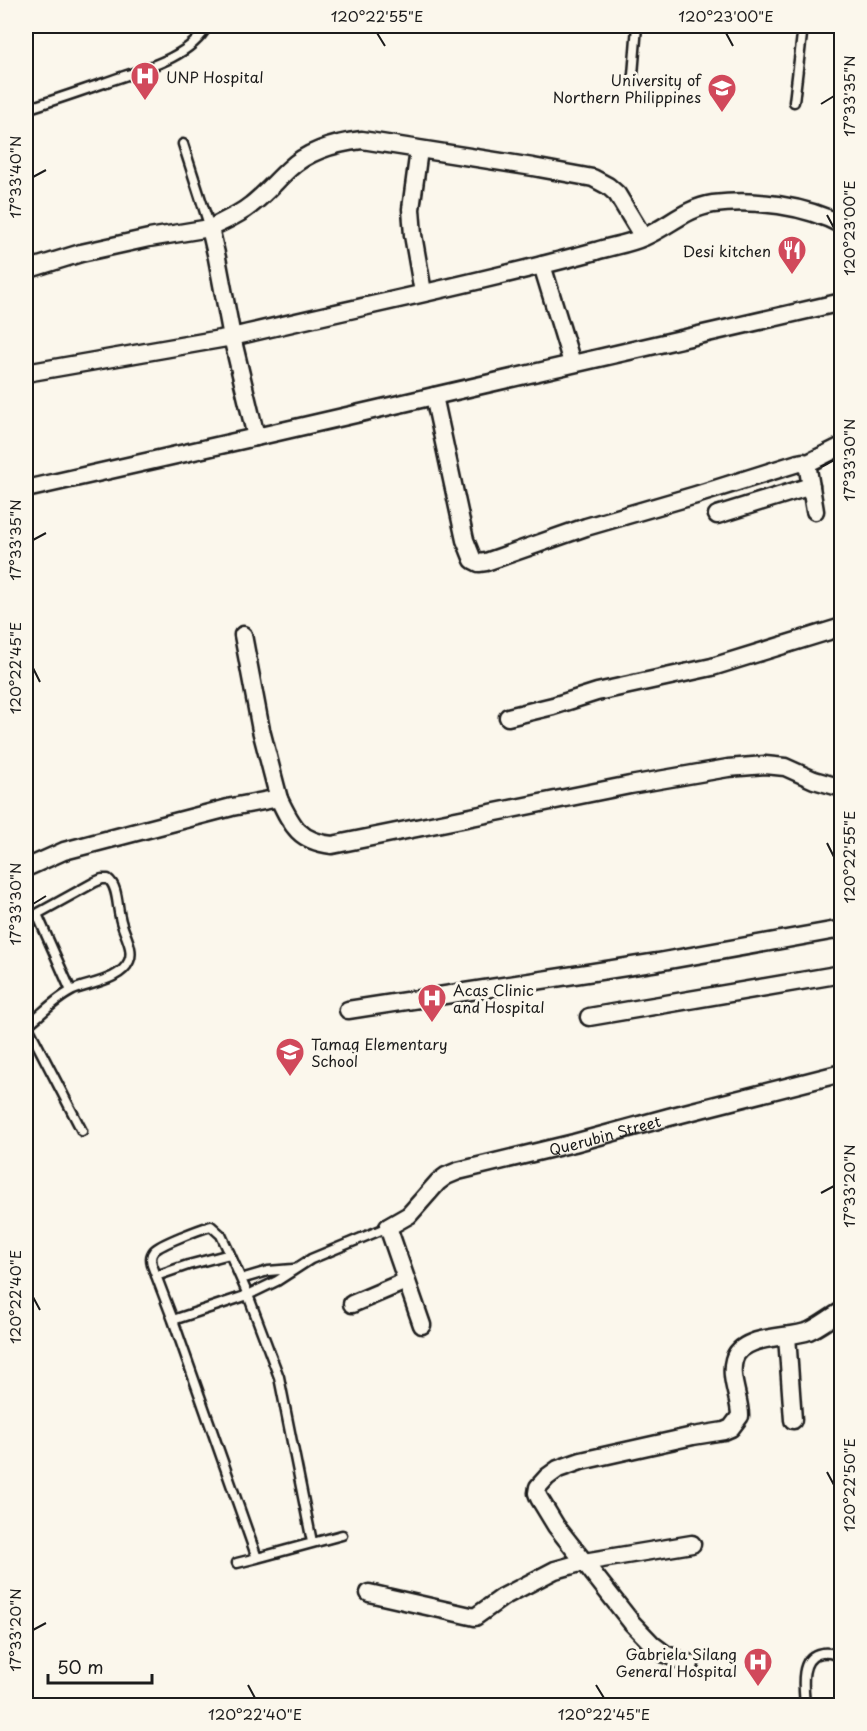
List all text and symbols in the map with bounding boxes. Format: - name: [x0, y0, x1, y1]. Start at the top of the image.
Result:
- text: 120°22'55"E: [331, 4, 423, 27]
- text: 120°23'00"E: [678, 4, 774, 27]
- text: 17°33'35"N: [837, 55, 860, 137]
- hospital icon: UNP Hospital: [129, 60, 161, 102]
- place label: UNP Hospital: [166, 65, 264, 88]
- place label: University of Northern Philippines: [553, 68, 702, 108]
- school or university icon: University of Northern Philippines: [706, 72, 738, 114]
- text: 17°33'40"N: [3, 136, 26, 218]
- text: 120°23'00"E: [837, 180, 860, 276]
- restaurant icon: Desi kitchen: [776, 234, 808, 276]
- place label: Desi kitchen: [682, 239, 771, 262]
- text: 17°33'30"N: [837, 418, 860, 502]
- text: 17°33'35"N: [3, 499, 26, 581]
- text: 120°22'45"E: [3, 622, 26, 714]
- text: 120°22'55"E: [837, 811, 860, 903]
- text: 17°33'30"N: [3, 862, 26, 946]
- place label: Acas Clinic and Hospital: [453, 978, 545, 1018]
- hospital icon: Acas Clinic and Hospital: [416, 982, 448, 1024]
- place label: Tamag Elementary School: [311, 1032, 447, 1072]
- school or university icon: Tamag Elementary School: [274, 1036, 306, 1078]
- street label: Querubin Street: [546, 1108, 663, 1160]
- text: 17°33'20"N: [837, 1144, 860, 1228]
- text: 120°22'40"E: [3, 1250, 26, 1344]
- text: 120°22'50"E: [837, 1438, 860, 1532]
- text: 17°33'20"N: [3, 1588, 26, 1672]
- place label: Gabriela Silang General Hospital: [616, 1642, 737, 1682]
- hospital icon: Gabriela Silang General Hospital: [742, 1646, 774, 1688]
- scale bar: [48, 1647, 152, 1685]
- text: 50 m: [57, 1653, 104, 1680]
- text: 120°22'40"E: [208, 1702, 302, 1725]
- text: 120°22'45"E: [558, 1702, 650, 1725]

